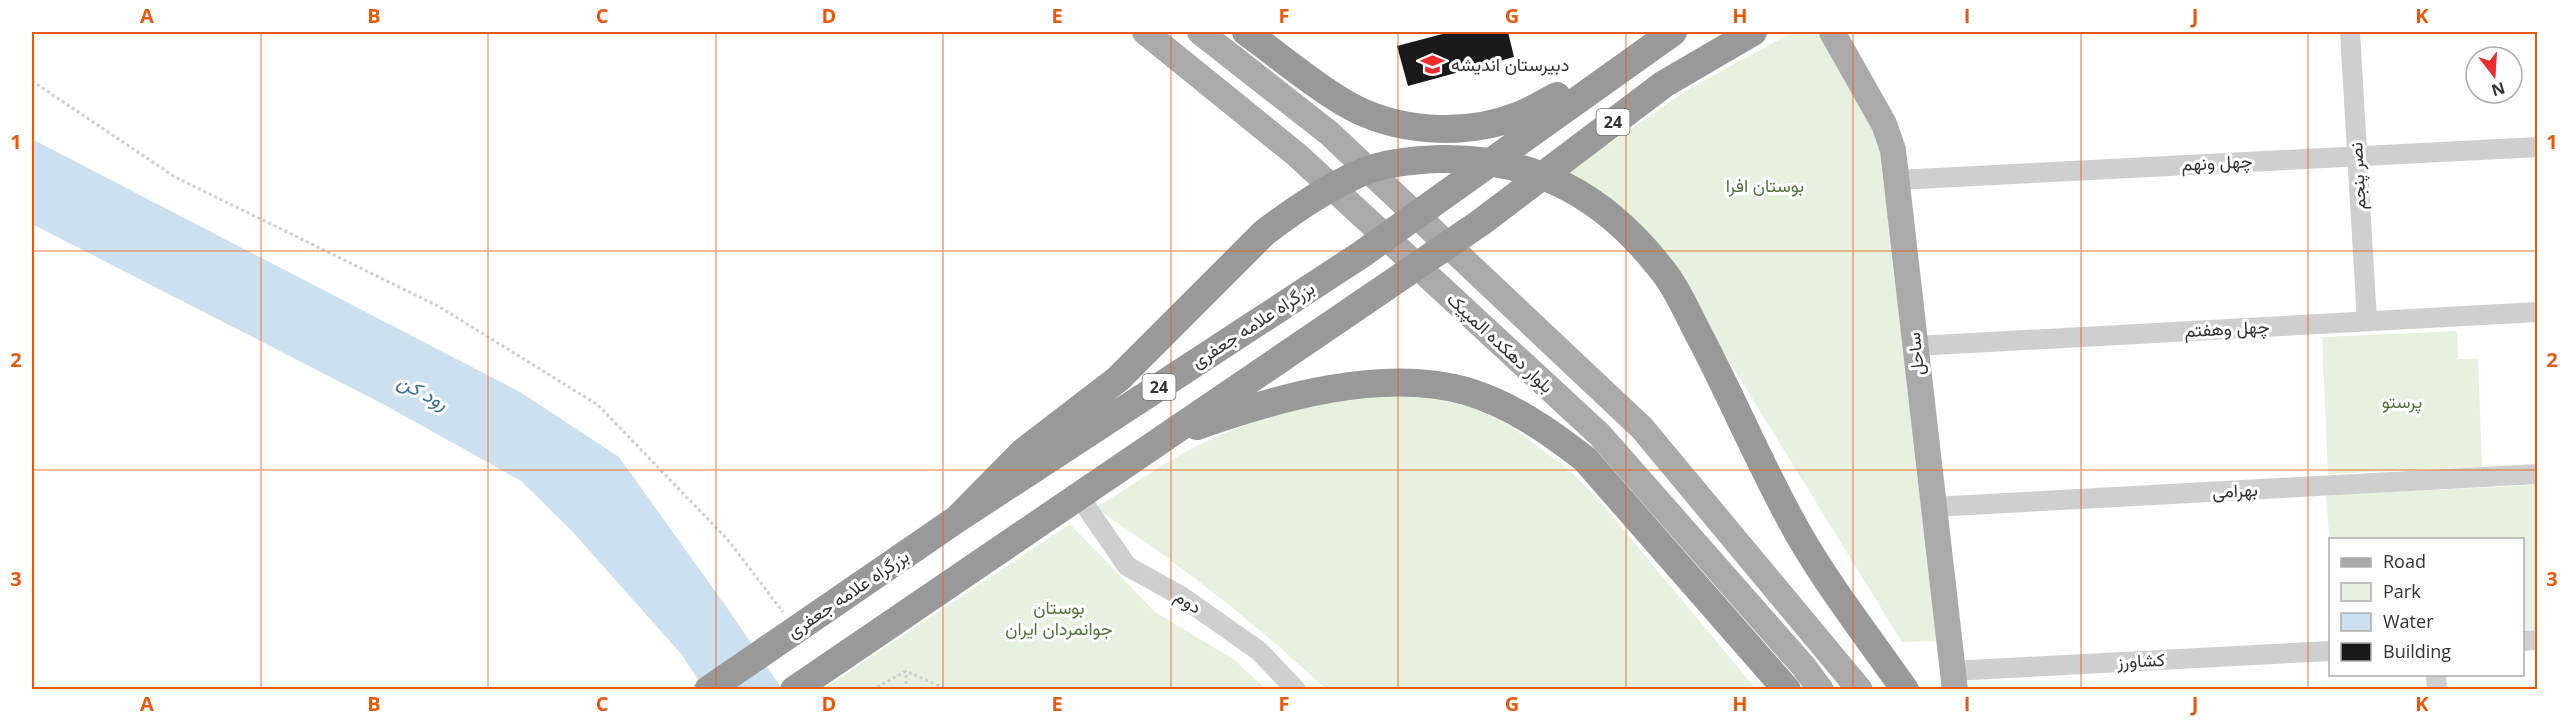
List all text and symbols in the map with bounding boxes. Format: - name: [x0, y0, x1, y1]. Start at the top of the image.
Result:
- text: A: [140, 2, 154, 29]
- text: B: [367, 2, 381, 29]
- text: C: [596, 2, 609, 29]
- text: D: [822, 2, 836, 29]
- text: E: [1051, 2, 1063, 29]
- text: F: [1279, 2, 1289, 29]
- text: G: [1505, 2, 1519, 29]
- text: H: [1732, 2, 1748, 29]
- text: I: [1964, 2, 1970, 29]
- text: J: [2190, 2, 2198, 29]
- text: K: [2415, 2, 2429, 29]
- north arrow: [2464, 45, 2524, 105]
- school or university icon: دبیرستان اندیشه: [1420, 52, 1446, 78]
- place label: دبیرستان اندیشه: [1451, 52, 1569, 76]
- text: N: [2489, 77, 2508, 102]
- road number: 24: [1596, 109, 1630, 135]
- text: 1: [10, 128, 22, 155]
- text: 1: [2546, 128, 2558, 155]
- street label: نصر پنجم: [2343, 142, 2372, 210]
- street label: چهل ونهم: [2181, 148, 2253, 177]
- park label: بوستان افرا: [1726, 173, 1804, 197]
- street label: بزرگراه علامه جعفری: [1186, 275, 1319, 373]
- street label: بلوار دهکده المپیک: [1442, 287, 1559, 399]
- street label: چهل وهفتم: [2184, 314, 2270, 343]
- street label: ساحل: [1901, 331, 1929, 377]
- text: 2: [10, 346, 22, 373]
- text: 2: [2546, 346, 2558, 373]
- water label: رود کن: [393, 367, 453, 416]
- road number: 24: [1142, 374, 1176, 400]
- park label: پرستو: [2382, 389, 2422, 414]
- street label: بهرامی: [2211, 477, 2258, 503]
- legend: [2329, 538, 2524, 676]
- street label: بزرگراه علامه جعفری: [782, 543, 913, 643]
- text: Road: [2383, 549, 2426, 573]
- text: 3: [10, 565, 22, 592]
- text: 3: [2546, 565, 2558, 592]
- text: Park: [2383, 579, 2421, 603]
- street label: دوم: [1170, 584, 1207, 620]
- park label: بوستان جوانمردان ایران: [1005, 595, 1113, 640]
- text: Water: [2383, 609, 2434, 633]
- text: Building: [2383, 639, 2451, 663]
- street label: کشاورز: [2115, 647, 2166, 673]
- text: A: [140, 690, 154, 717]
- text: B: [367, 690, 381, 717]
- text: C: [596, 690, 609, 717]
- text: D: [822, 690, 836, 717]
- text: E: [1051, 690, 1063, 717]
- text: F: [1279, 690, 1289, 717]
- text: G: [1505, 690, 1519, 717]
- text: H: [1732, 690, 1748, 717]
- text: I: [1964, 690, 1970, 717]
- text: J: [2190, 690, 2198, 717]
- text: K: [2415, 690, 2429, 717]

